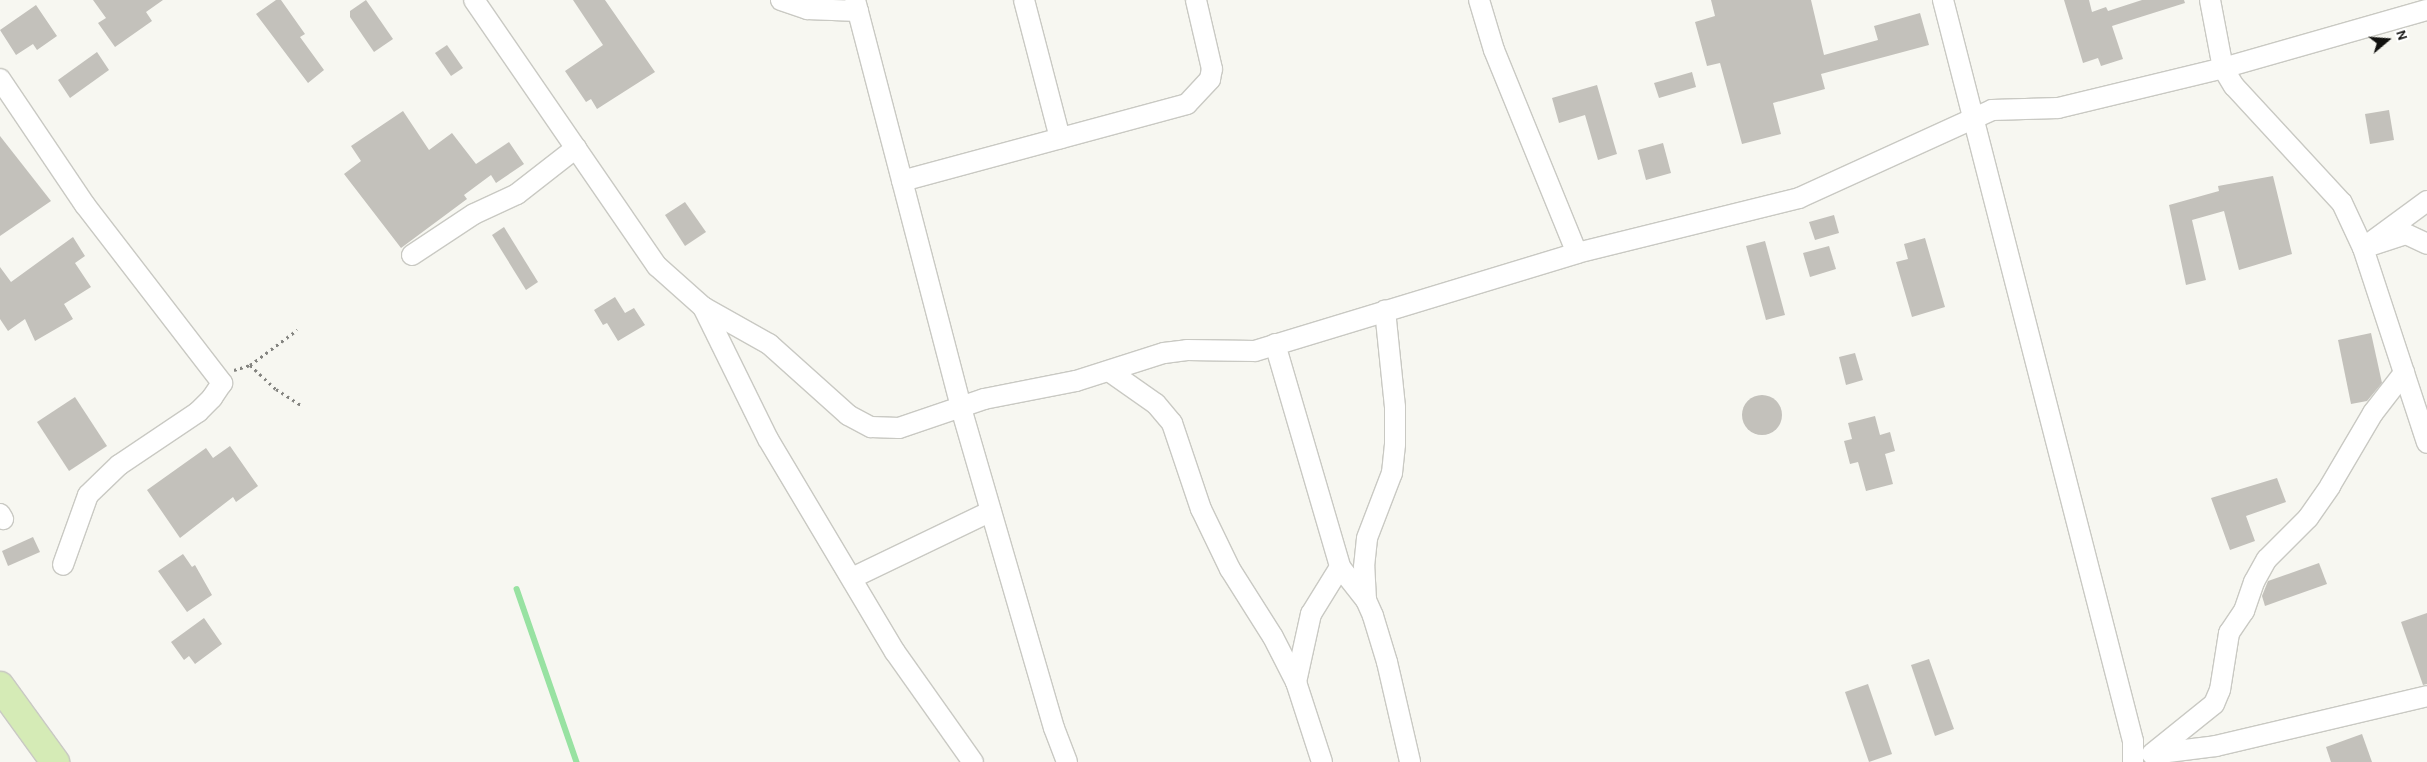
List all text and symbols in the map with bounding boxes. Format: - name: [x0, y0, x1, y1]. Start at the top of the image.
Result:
- north arrow: [2362, 15, 2412, 65]
- text: N: [2392, 28, 2411, 43]

